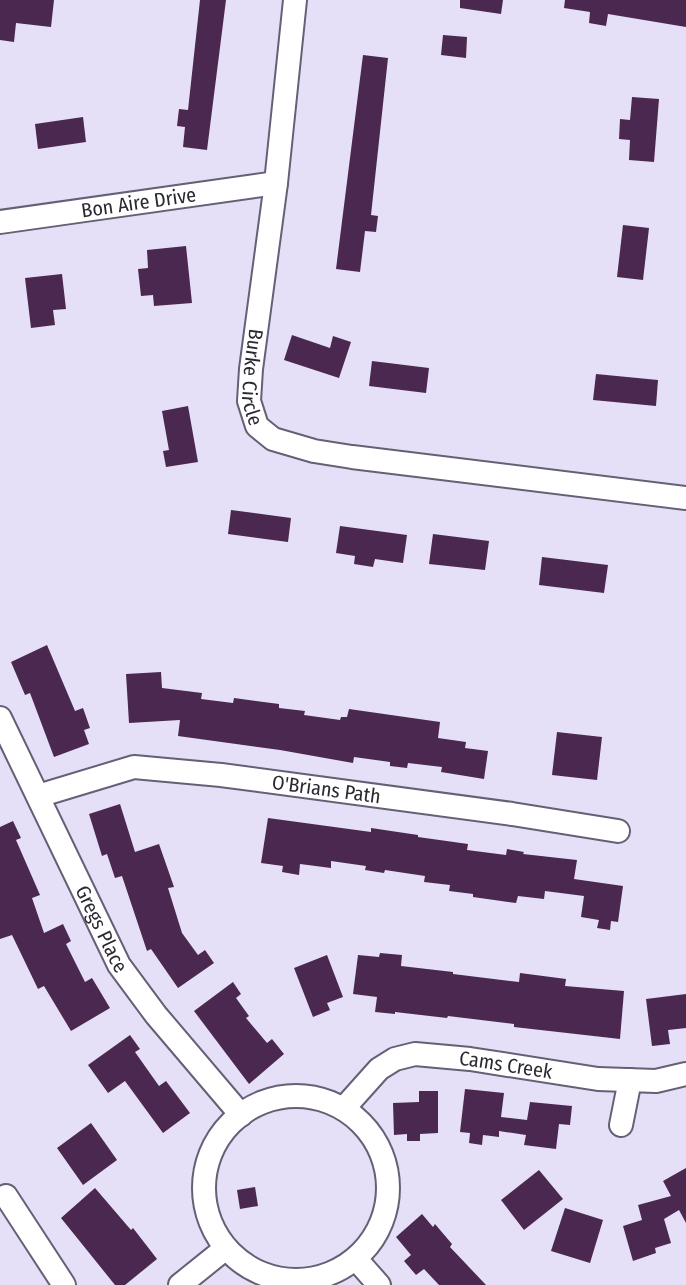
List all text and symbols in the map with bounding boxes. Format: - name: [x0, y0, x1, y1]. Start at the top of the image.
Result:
- street label: Bon Aire Drive: [80, 182, 198, 222]
- street label: Burke Circle: [237, 327, 268, 428]
- street label: O'Brians Path: [271, 770, 382, 808]
- street label: Gregs Place: [70, 881, 133, 977]
- street label: Cams Creek: [458, 1046, 555, 1084]

